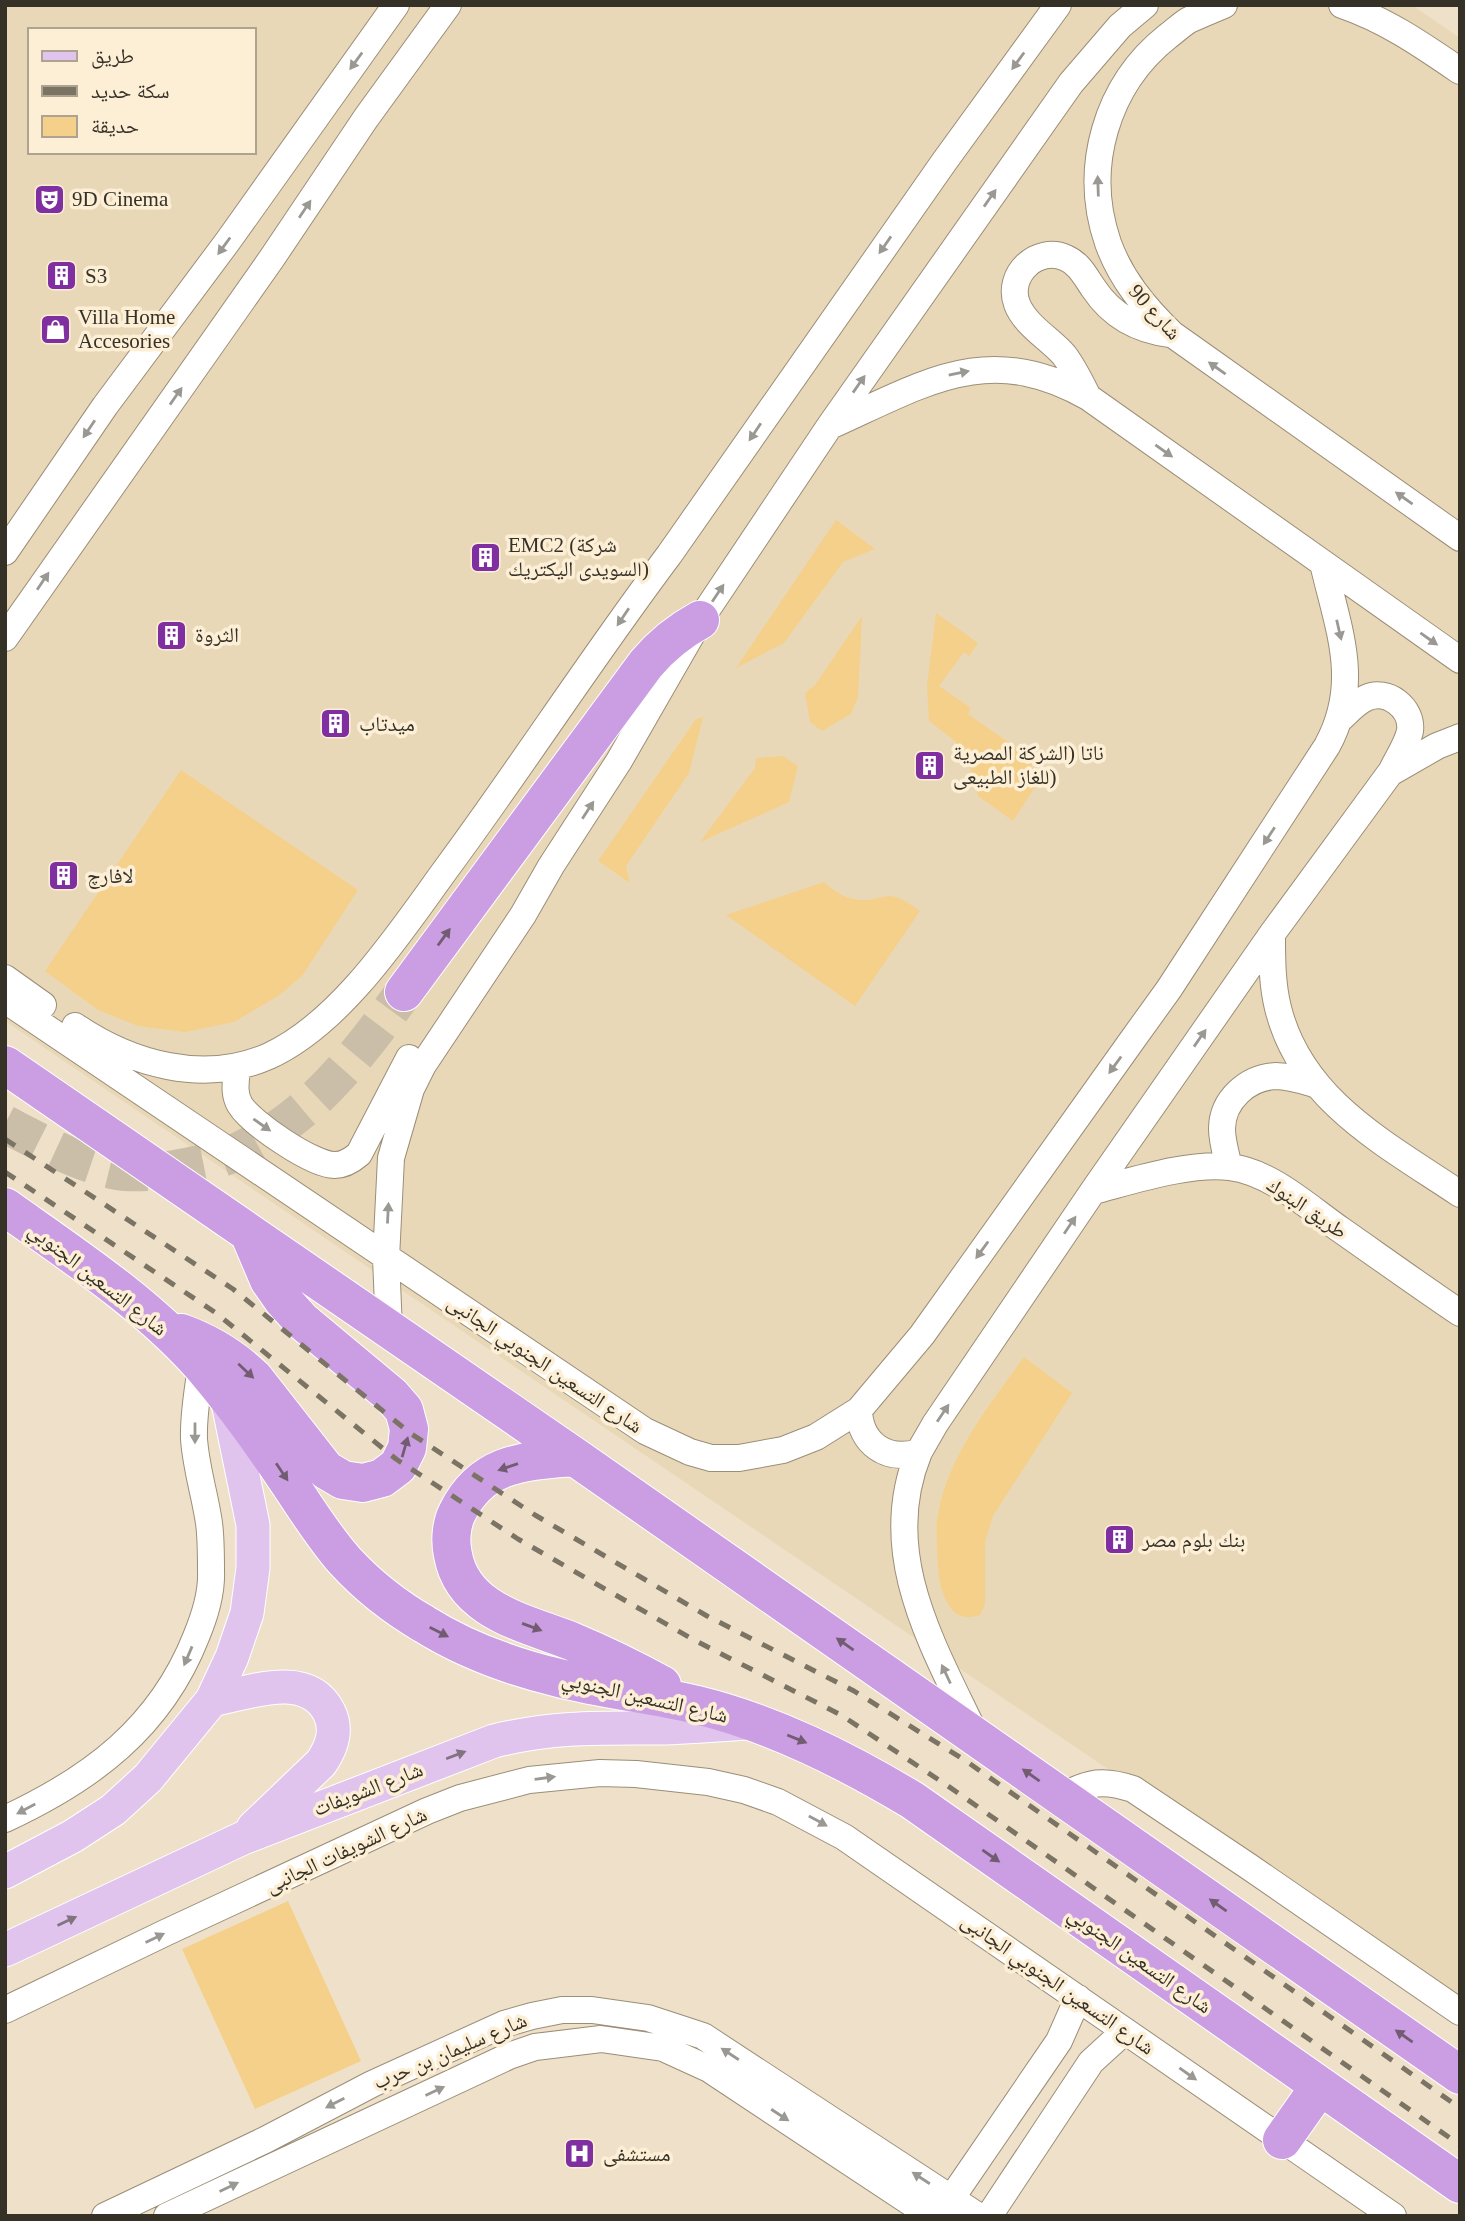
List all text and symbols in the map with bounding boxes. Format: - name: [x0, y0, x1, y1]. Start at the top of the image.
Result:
- legend: [28, 28, 256, 154]
- text: طريق: [91, 44, 134, 69]
- one-way arrow: [350, 52, 364, 70]
- one-way arrow: [1011, 52, 1025, 70]
- text: سكة حديد: [91, 79, 170, 103]
- text: حديقة: [91, 114, 139, 138]
- one-way arrow: [1092, 175, 1103, 197]
- theatre icon: 9D Cinema: [32, 182, 66, 216]
- place label: 9D Cinema: [72, 187, 169, 211]
- one-way arrow: [983, 189, 997, 207]
- one-way arrow: [298, 200, 312, 218]
- one-way arrow: [878, 236, 892, 254]
- one-way arrow: [217, 237, 231, 255]
- building icon: S3: [45, 259, 79, 293]
- place label: S3: [85, 264, 107, 288]
- street label: شارع 90: [1123, 279, 1186, 345]
- place label: Villa Home Accesories: [78, 305, 175, 353]
- shop icon: Villa Home Accesories: [38, 312, 72, 346]
- one-way arrow: [1208, 362, 1227, 375]
- one-way arrow: [948, 367, 970, 378]
- one-way arrow: [852, 375, 866, 393]
- one-way arrow: [169, 387, 183, 405]
- one-way arrow: [82, 420, 96, 438]
- one-way arrow: [748, 423, 762, 441]
- one-way arrow: [1155, 444, 1173, 458]
- one-way arrow: [1395, 491, 1413, 505]
- place label: EMC2 (شركة السويدى اليكتريك): [508, 533, 649, 581]
- building icon: EMC2 (شركة السويدى اليكتريك): [468, 540, 502, 574]
- one-way arrow: [36, 572, 50, 590]
- one-way arrow: [711, 584, 724, 603]
- one-way arrow: [617, 608, 630, 627]
- building icon: الثروة: [155, 618, 189, 652]
- one-way arrow: [1333, 619, 1344, 641]
- place label: الثروة: [195, 623, 239, 647]
- one-way arrow: [1420, 632, 1438, 646]
- building icon: ميدتاب: [319, 707, 353, 741]
- place label: ميدتاب: [359, 712, 415, 736]
- place label: ناتا (الشركة المصرية للغاز الطبيعى): [953, 741, 1104, 790]
- building icon: ناتا (الشركة المصرية للغاز الطبيعى): [913, 748, 947, 782]
- one-way arrow: [582, 800, 595, 819]
- one-way arrow: [1262, 826, 1275, 845]
- building icon: لافارﭺ: [47, 859, 81, 893]
- place label: لافارﭺ: [87, 864, 133, 889]
- one-way arrow: [437, 928, 451, 947]
- one-way arrow: [1193, 1029, 1207, 1047]
- one-way arrow: [1108, 1056, 1122, 1074]
- one-way arrow: [253, 1118, 271, 1132]
- street label: طريق البنوك: [1262, 1172, 1352, 1244]
- one-way arrow: [383, 1202, 394, 1224]
- one-way arrow: [1063, 1216, 1077, 1234]
- street label: شارع التسعين الجنوبي: [21, 1217, 172, 1344]
- one-way arrow: [976, 1241, 990, 1259]
- street label: شارع التسعين الجنوبي الجانبى: [441, 1290, 647, 1442]
- one-way arrow: [237, 1363, 254, 1379]
- one-way arrow: [936, 1404, 950, 1422]
- one-way arrow: [189, 1423, 200, 1445]
- one-way arrow: [401, 1436, 411, 1457]
- one-way arrow: [275, 1463, 288, 1482]
- one-way arrow: [497, 1463, 518, 1473]
- building icon: بنك بلوم مصر: [1102, 1523, 1136, 1557]
- place label: بنك بلوم مصر: [1141, 1528, 1245, 1554]
- one-way arrow: [521, 1622, 542, 1633]
- one-way arrow: [429, 1627, 449, 1638]
- one-way arrow: [836, 1637, 854, 1651]
- one-way arrow: [182, 1645, 193, 1666]
- one-way arrow: [941, 1664, 952, 1684]
- street label: شارع التسعين الجنوبي: [559, 1666, 730, 1732]
- one-way arrow: [786, 1734, 807, 1745]
- one-way arrow: [446, 1749, 467, 1760]
- street label: شارع الشويفات: [310, 1757, 426, 1822]
- one-way arrow: [1022, 1768, 1040, 1782]
- one-way arrow: [534, 1772, 556, 1783]
- street label: شارع الشويفات الجانبى: [261, 1802, 431, 1899]
- one-way arrow: [16, 1803, 36, 1815]
- one-way arrow: [808, 1815, 828, 1827]
- one-way arrow: [982, 1849, 1000, 1863]
- one-way arrow: [1209, 1898, 1227, 1912]
- street label: شارع التسعين الجنوبي: [1061, 1902, 1216, 2022]
- street label: شارع التسعين الجنوبي الجانبى: [954, 1908, 1159, 2063]
- one-way arrow: [57, 1915, 77, 1927]
- one-way arrow: [145, 1932, 165, 1944]
- street label: شارع سليمان بن حرب: [370, 2008, 531, 2095]
- one-way arrow: [1395, 2029, 1413, 2043]
- one-way arrow: [721, 2047, 740, 2060]
- one-way arrow: [1179, 2067, 1197, 2081]
- one-way arrow: [425, 2085, 445, 2097]
- one-way arrow: [325, 2097, 345, 2109]
- one-way arrow: [770, 2109, 790, 2122]
- hospital icon: مستشفى: [563, 2137, 597, 2171]
- place label: مستشفى: [603, 2142, 671, 2167]
- one-way arrow: [912, 2171, 930, 2185]
- one-way arrow: [219, 2181, 239, 2193]

